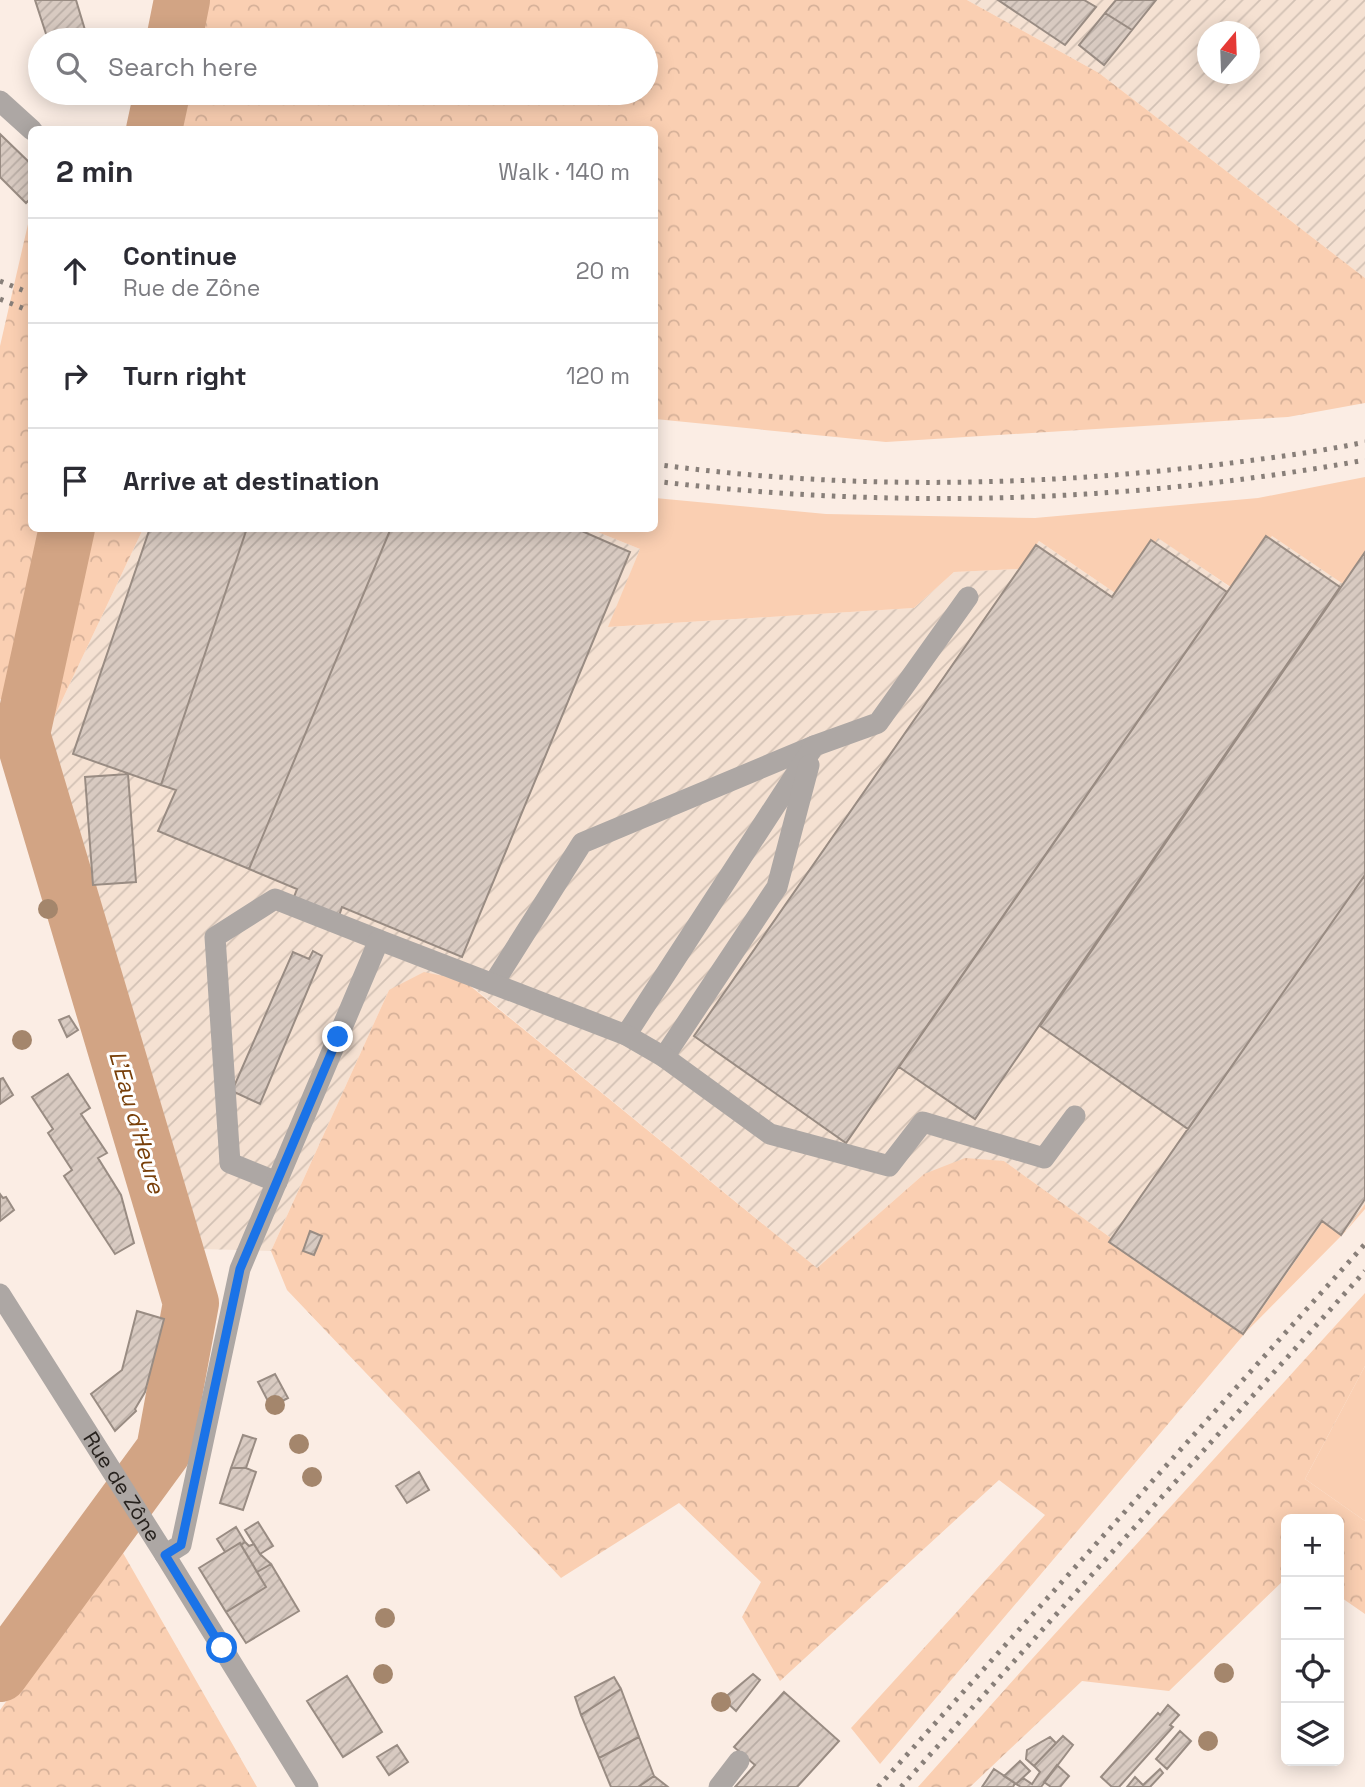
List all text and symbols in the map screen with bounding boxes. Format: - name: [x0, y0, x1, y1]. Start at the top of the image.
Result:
- north arrow: [1197, 21, 1260, 84]
- search box: [28, 28, 658, 105]
- icon: search: [52, 48, 90, 86]
- text: Search here: [108, 50, 258, 84]
- text: 2 min: [56, 152, 134, 191]
- text: Walk · 140 m: [498, 157, 630, 187]
- text: Continue: [123, 239, 237, 273]
- icon: ahead: [56, 252, 94, 290]
- text: 20 m: [576, 256, 630, 286]
- text: Rue de Zône: [123, 273, 260, 303]
- icon: right: [56, 357, 94, 395]
- text: Turn right: [123, 359, 247, 393]
- text: 120 m: [566, 361, 630, 391]
- icon: arrive: [56, 462, 94, 500]
- text: Arrive at destination: [123, 464, 380, 498]
- route end: [322, 1021, 353, 1052]
- water label: L'Eau d'Heure: [102, 1047, 172, 1198]
- street label: Rue de Zône: [77, 1426, 167, 1547]
- map controls: [1281, 1514, 1344, 1766]
- button: +: [1281, 1514, 1344, 1577]
- button: −: [1281, 1577, 1344, 1640]
- route start: [206, 1632, 237, 1663]
- button: locate: [1281, 1640, 1344, 1703]
- button: layers: [1281, 1703, 1344, 1766]

